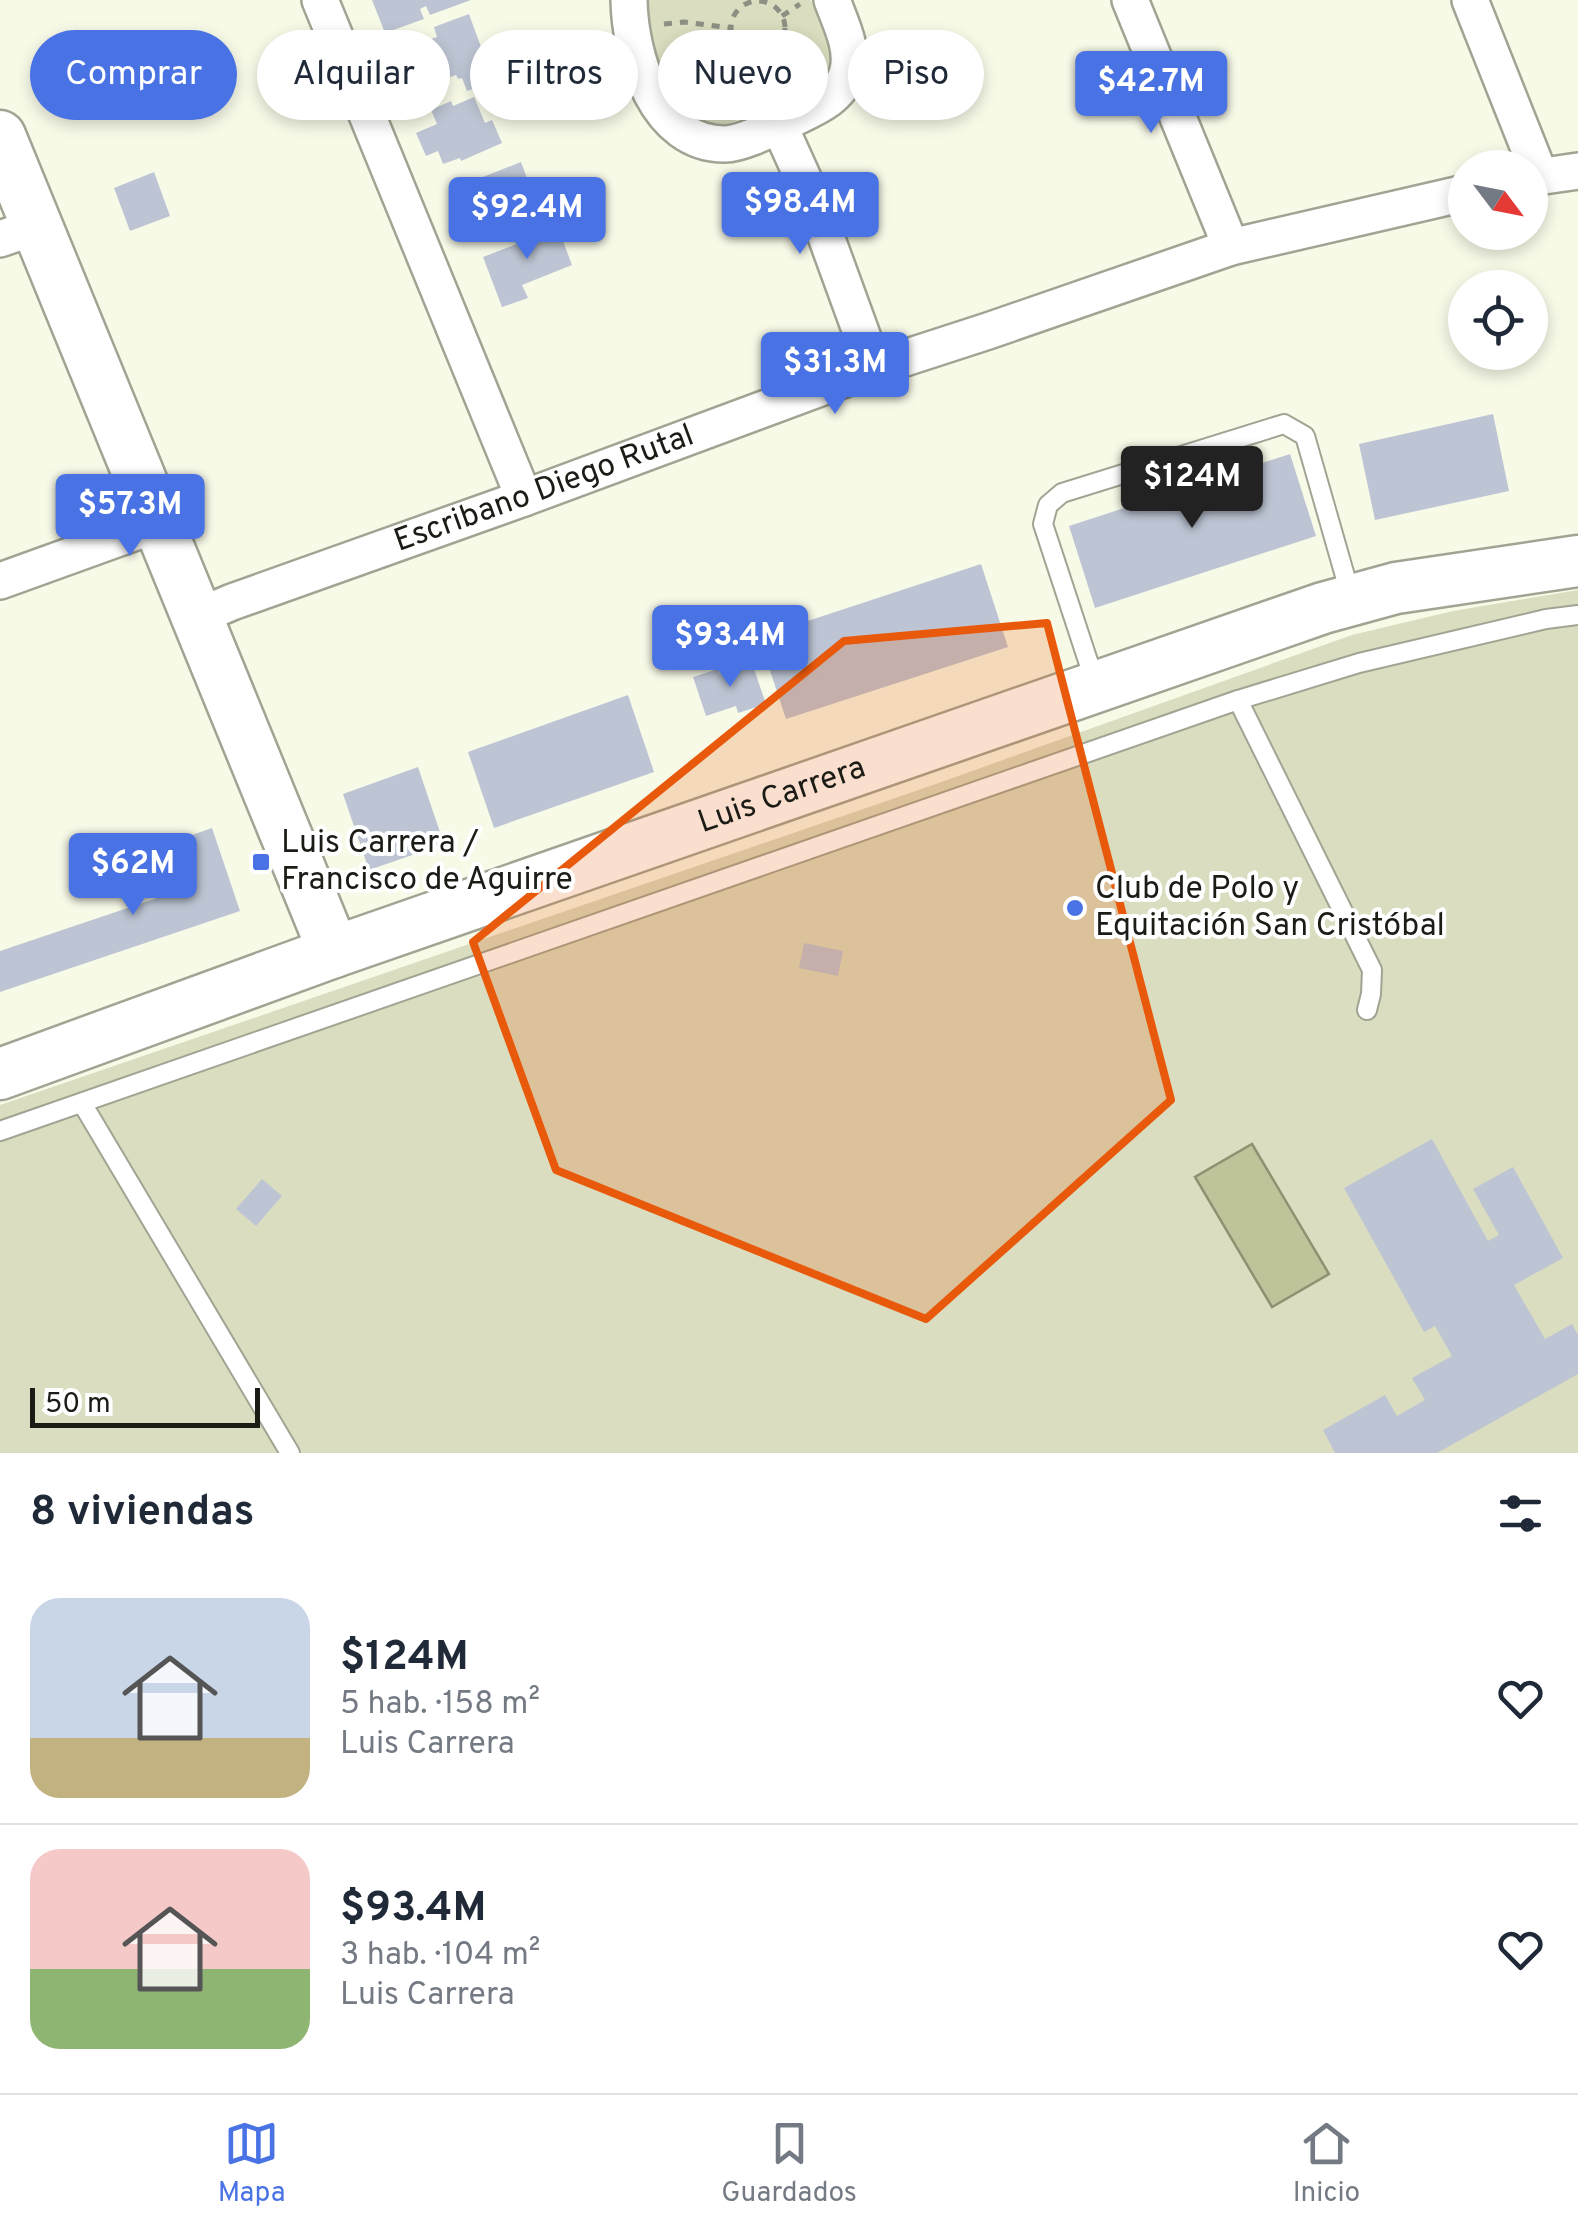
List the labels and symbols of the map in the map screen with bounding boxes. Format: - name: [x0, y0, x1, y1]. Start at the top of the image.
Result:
- pin: $42.7M: [1070, 51, 1232, 136]
- north arrow: [1448, 150, 1548, 250]
- pin: $98.4M: [719, 172, 881, 257]
- pin: $92.4M: [446, 177, 608, 262]
- pin: $31.3M: [754, 332, 916, 417]
- street label: Escribano Diego Rutal: [389, 417, 700, 563]
- pin: $124M: [1122, 446, 1262, 531]
- pin: $57.3M: [49, 474, 211, 559]
- pin: $93.4M: [649, 605, 811, 690]
- street label: Luis Carrera: [693, 749, 871, 844]
- place label: Luis Carrera / Francisco de Aguirre: [281, 824, 573, 901]
- pin: $62M: [74, 833, 192, 918]
- marker: Luis Carrera / Francisco de Aguirre: [250, 851, 272, 873]
- place label: Club de Polo y Equitación San Cristóbal: [1095, 870, 1445, 947]
- marker: Club de Polo y Equitación San Cristóbal: [1064, 897, 1086, 919]
- scale bar: [30, 1383, 260, 1428]

